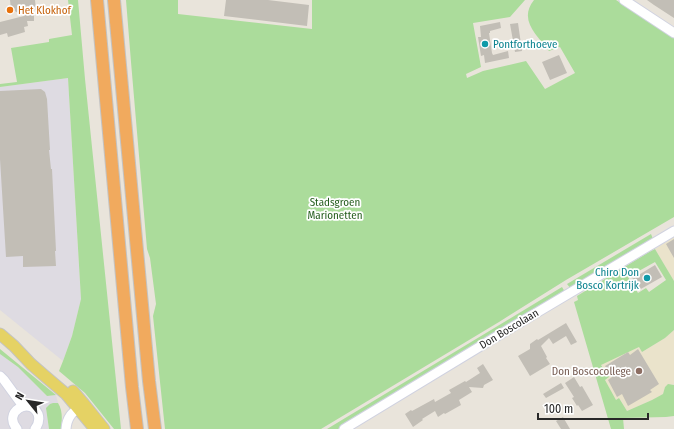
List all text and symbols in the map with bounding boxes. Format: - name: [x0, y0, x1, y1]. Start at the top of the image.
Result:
- place label: Het Klokhof: [18, 4, 71, 17]
- marker: Het Klokhof: [5, 5, 15, 15]
- place label: Pontforthoeve: [493, 38, 557, 51]
- marker: Pontforthoeve: [480, 39, 490, 49]
- park label: Stadsgroen Marionetten: [307, 196, 363, 222]
- place label: Chiro Don Bosco Kortrijk: [576, 266, 640, 292]
- marker: Chiro Don Bosco Kortrijk: [642, 273, 652, 283]
- street label: Don Boscolaan: [477, 306, 541, 352]
- place label: Don Boscocollege: [552, 365, 631, 378]
- marker: Don Boscocollege: [634, 366, 644, 376]
- north arrow: [8, 381, 48, 421]
- text: N: [12, 390, 27, 402]
- scale bar: [538, 395, 648, 421]
- text: 100 m: [544, 402, 573, 416]

